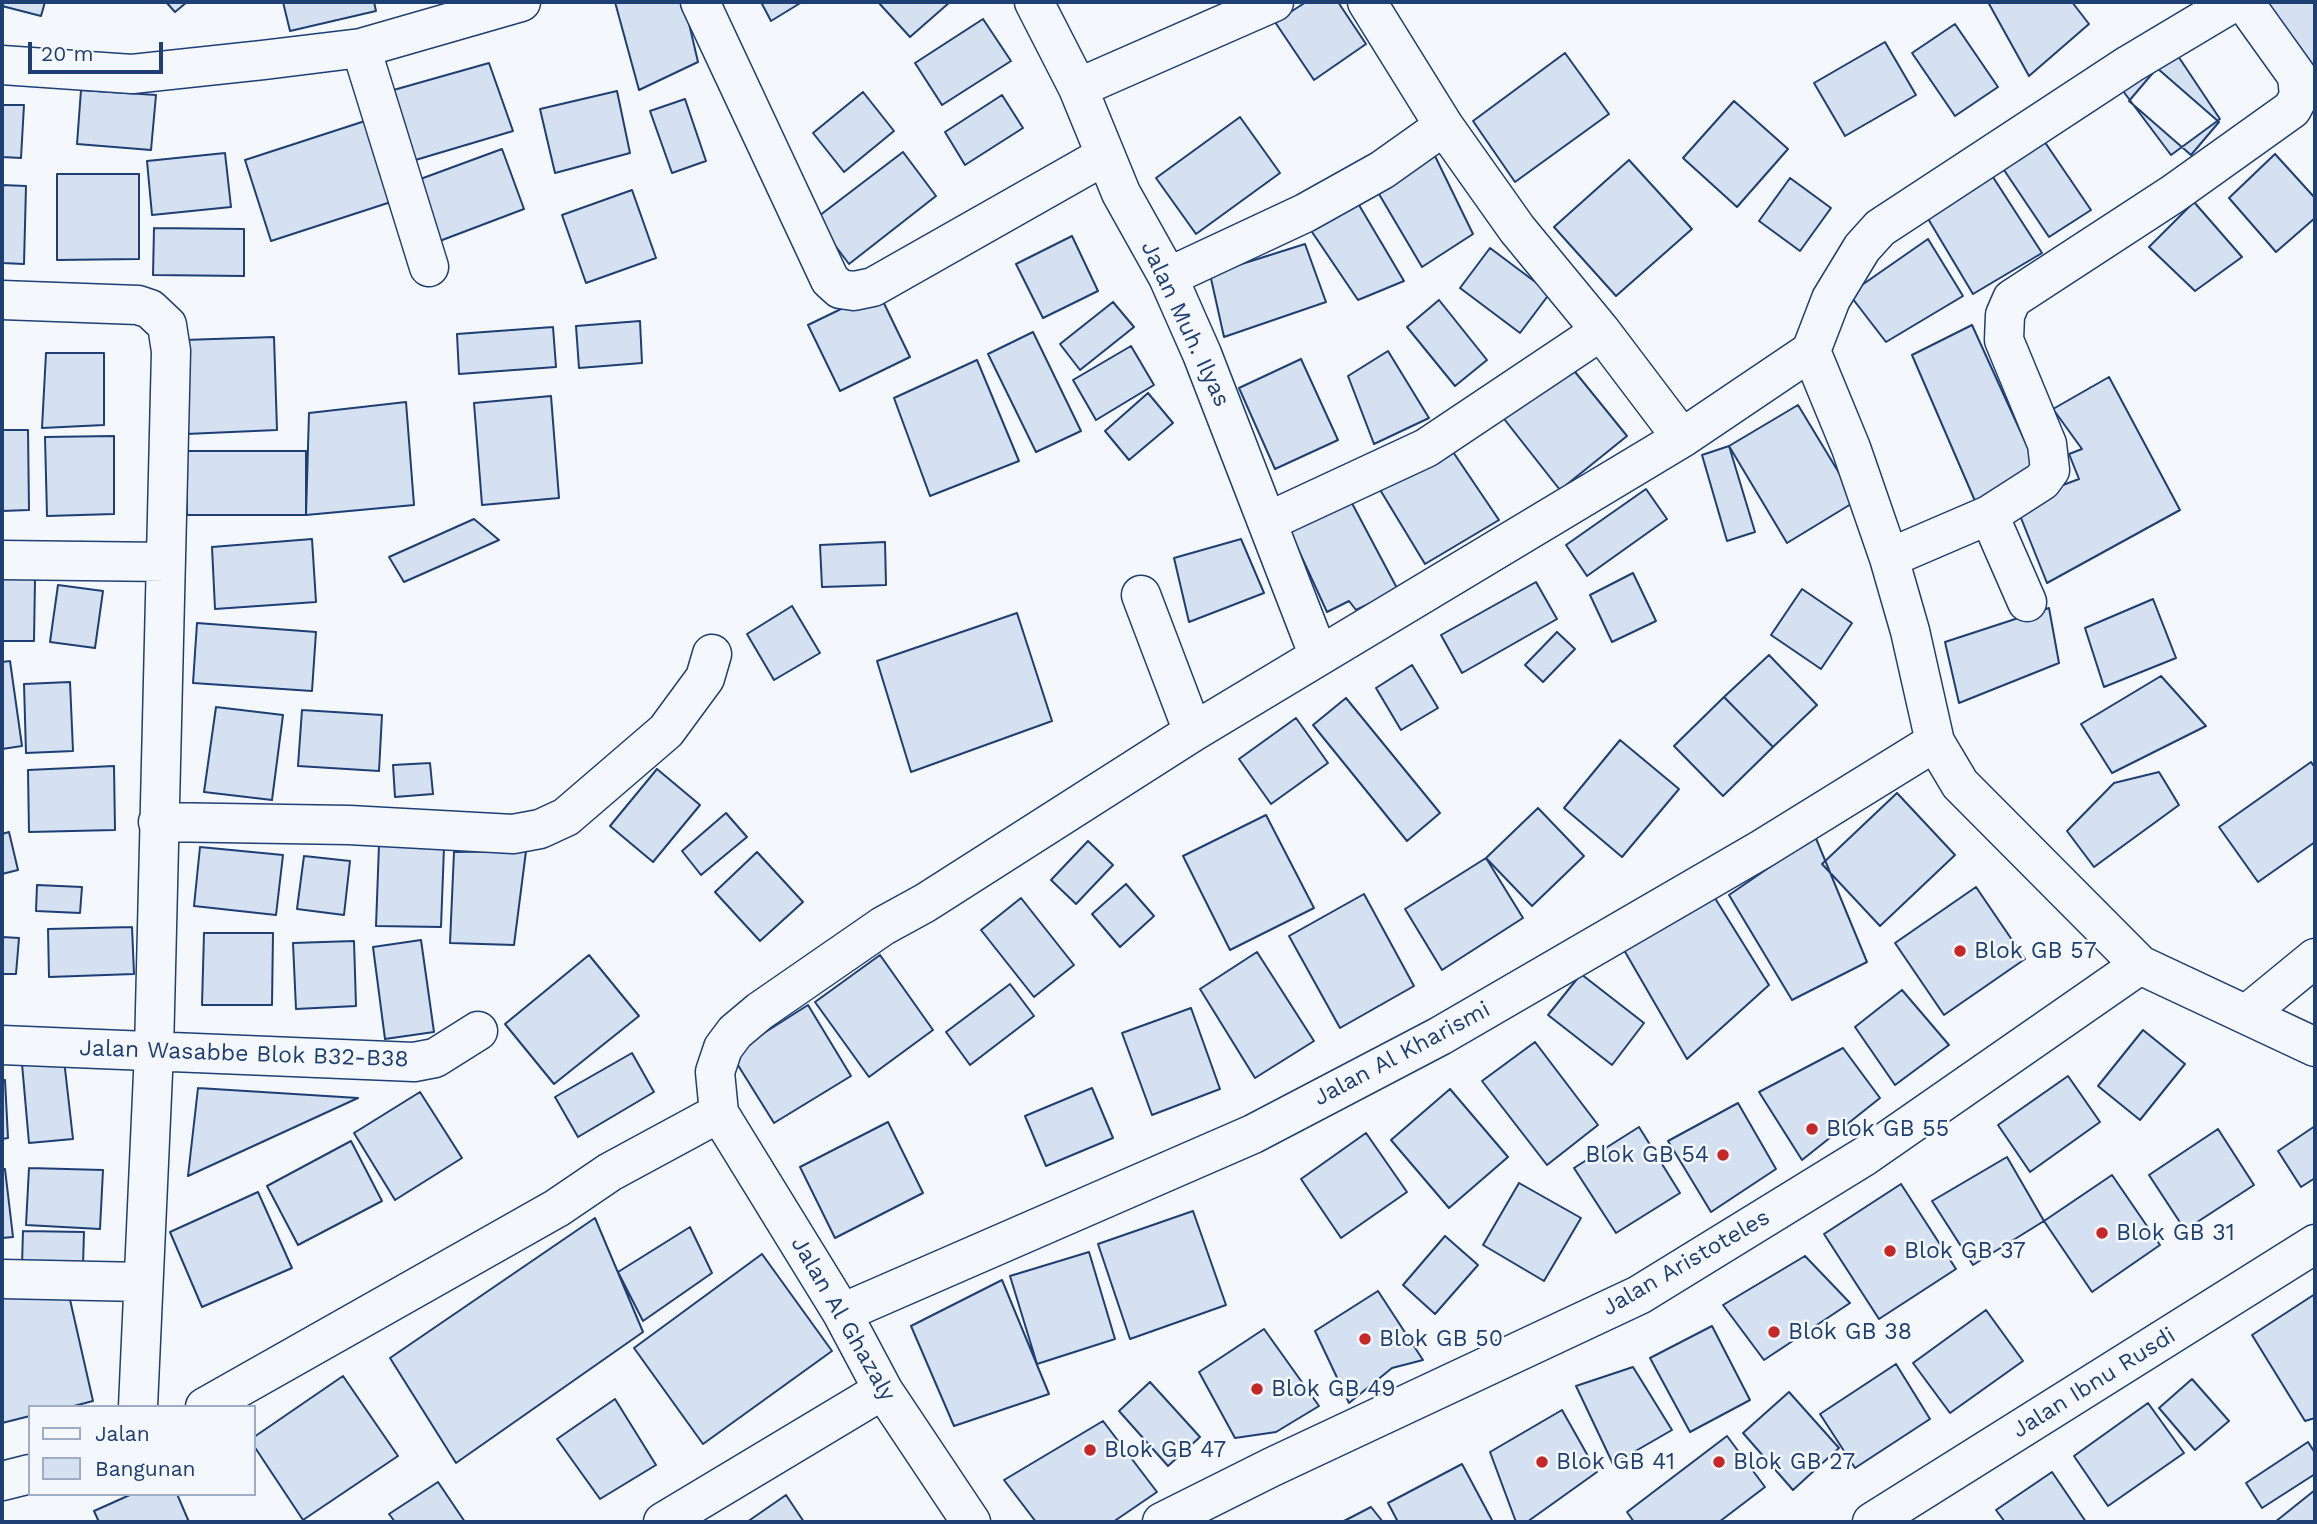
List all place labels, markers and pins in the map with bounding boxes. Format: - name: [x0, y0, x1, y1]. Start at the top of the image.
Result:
- place label: Blok GB 57: [1974, 937, 2097, 965]
- marker: Blok GB 57: [1952, 943, 1968, 959]
- place label: Blok GB 55: [1826, 1115, 1949, 1143]
- marker: Blok GB 55: [1804, 1121, 1820, 1137]
- place label: Blok GB 54: [1585, 1141, 1709, 1169]
- marker: Blok GB 54: [1715, 1147, 1731, 1163]
- place label: Blok GB 31: [2116, 1219, 2235, 1247]
- marker: Blok GB 31: [2094, 1225, 2110, 1241]
- place label: Blok GB 37: [1904, 1237, 2026, 1265]
- marker: Blok GB 37: [1882, 1243, 1898, 1259]
- place label: Blok GB 38: [1788, 1318, 1912, 1346]
- marker: Blok GB 38: [1766, 1324, 1782, 1340]
- place label: Blok GB 50: [1379, 1325, 1503, 1353]
- marker: Blok GB 50: [1357, 1331, 1373, 1347]
- place label: Blok GB 49: [1271, 1375, 1395, 1403]
- marker: Blok GB 49: [1249, 1381, 1265, 1397]
- place label: Blok GB 47: [1104, 1436, 1226, 1464]
- marker: Blok GB 47: [1082, 1442, 1098, 1458]
- place label: Blok GB 41: [1556, 1448, 1675, 1476]
- place label: Blok GB 27: [1733, 1448, 1855, 1476]
- marker: Blok GB 41: [1534, 1454, 1550, 1470]
- marker: Blok GB 27: [1711, 1454, 1727, 1470]

